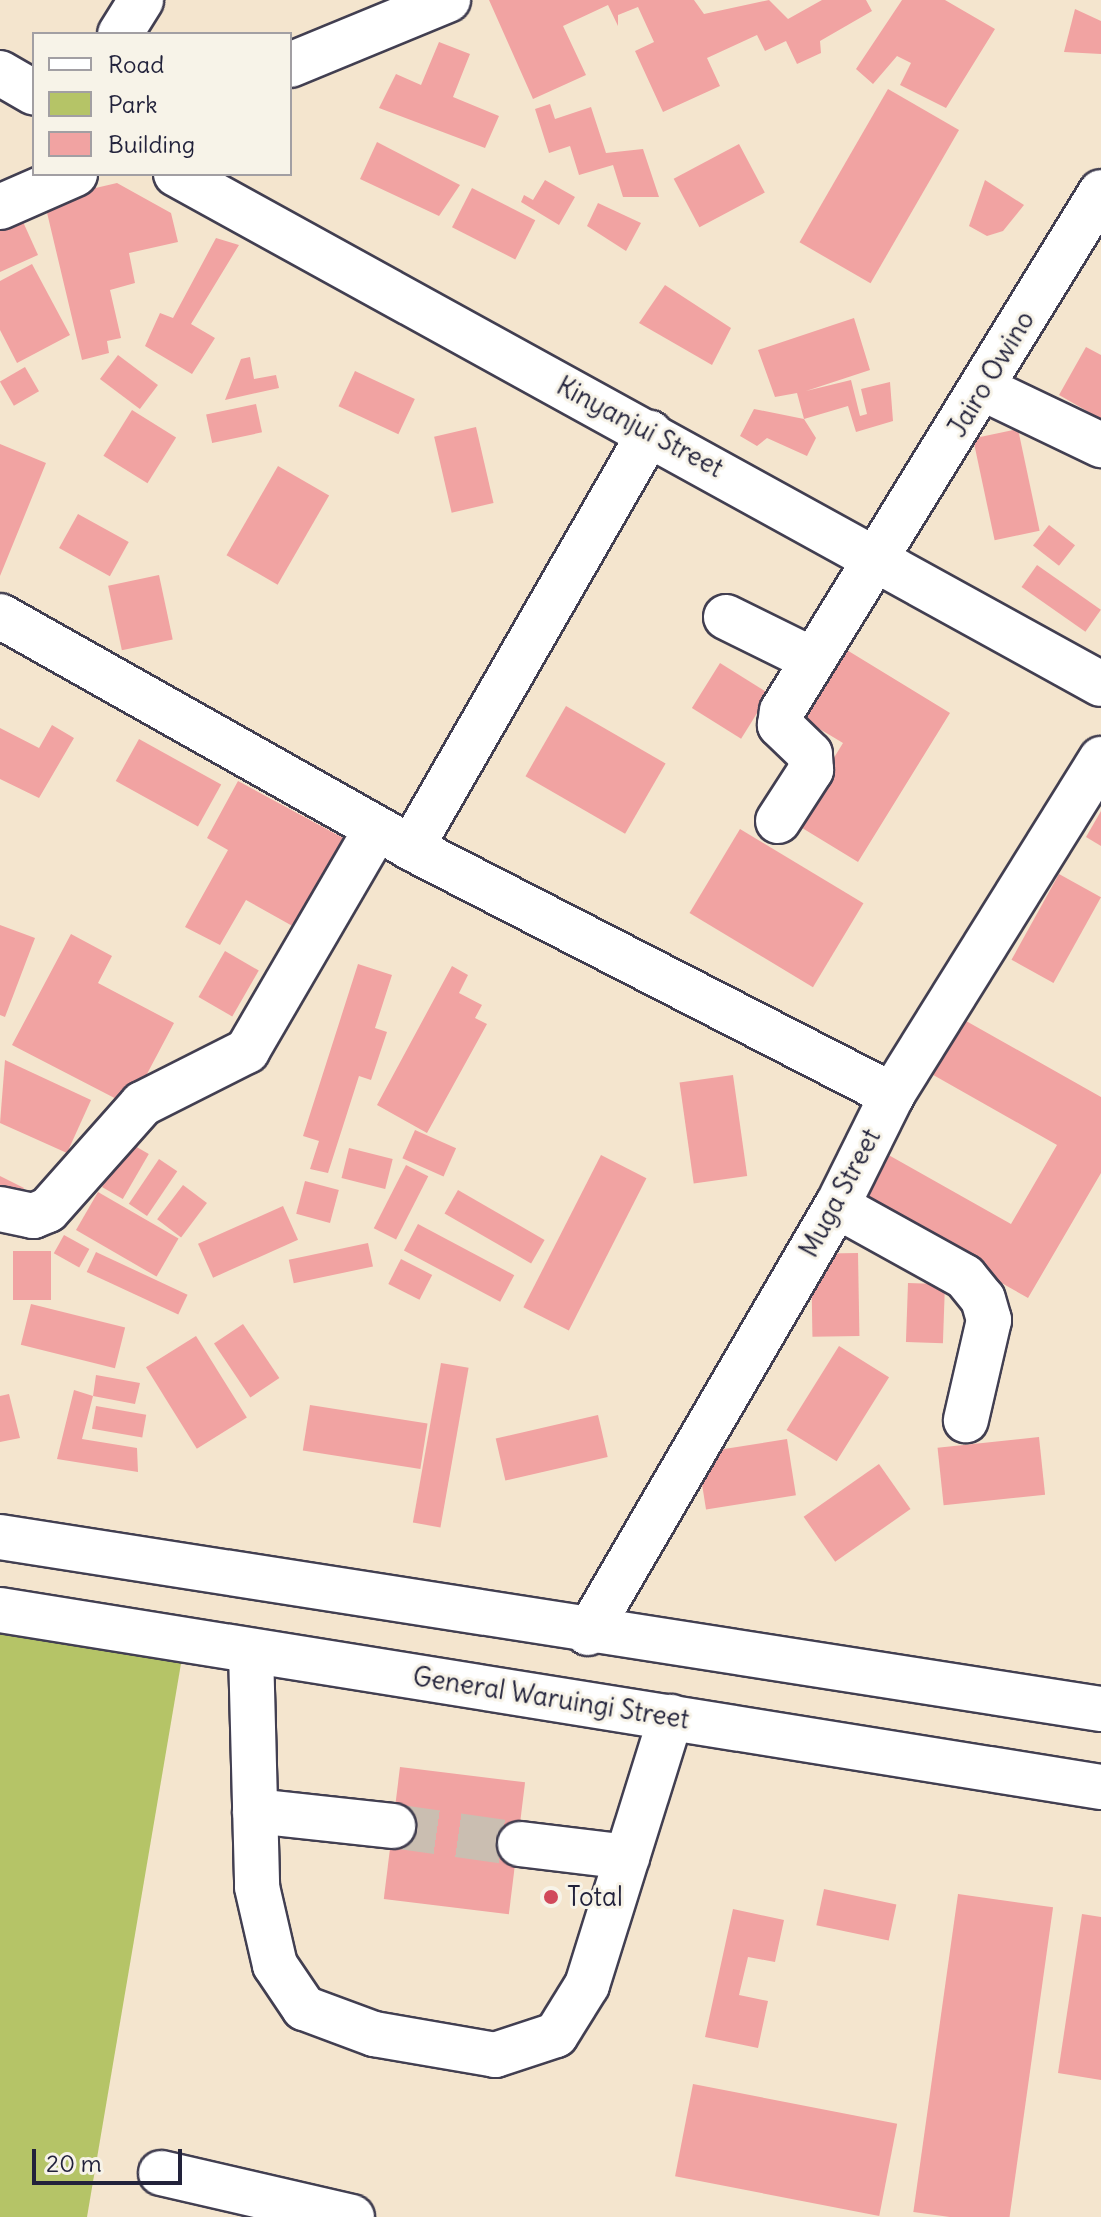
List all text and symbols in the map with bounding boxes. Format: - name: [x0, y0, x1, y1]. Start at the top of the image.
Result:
- legend: [32, 32, 292, 176]
- text: Road: [108, 49, 164, 79]
- text: Park: [108, 89, 158, 119]
- text: Building: [108, 129, 195, 159]
- street label: Jairo Owino: [941, 306, 1041, 442]
- street label: Kinyanjui Street: [552, 370, 728, 484]
- street label: Muga Street: [793, 1123, 887, 1263]
- street label: General Waruingi Street: [411, 1661, 691, 1735]
- place label: Total: [567, 1881, 623, 1913]
- marker: Total: [542, 1888, 560, 1906]
- scale bar: [36, 2133, 186, 2183]
- text: 20 m: [46, 2148, 102, 2178]

